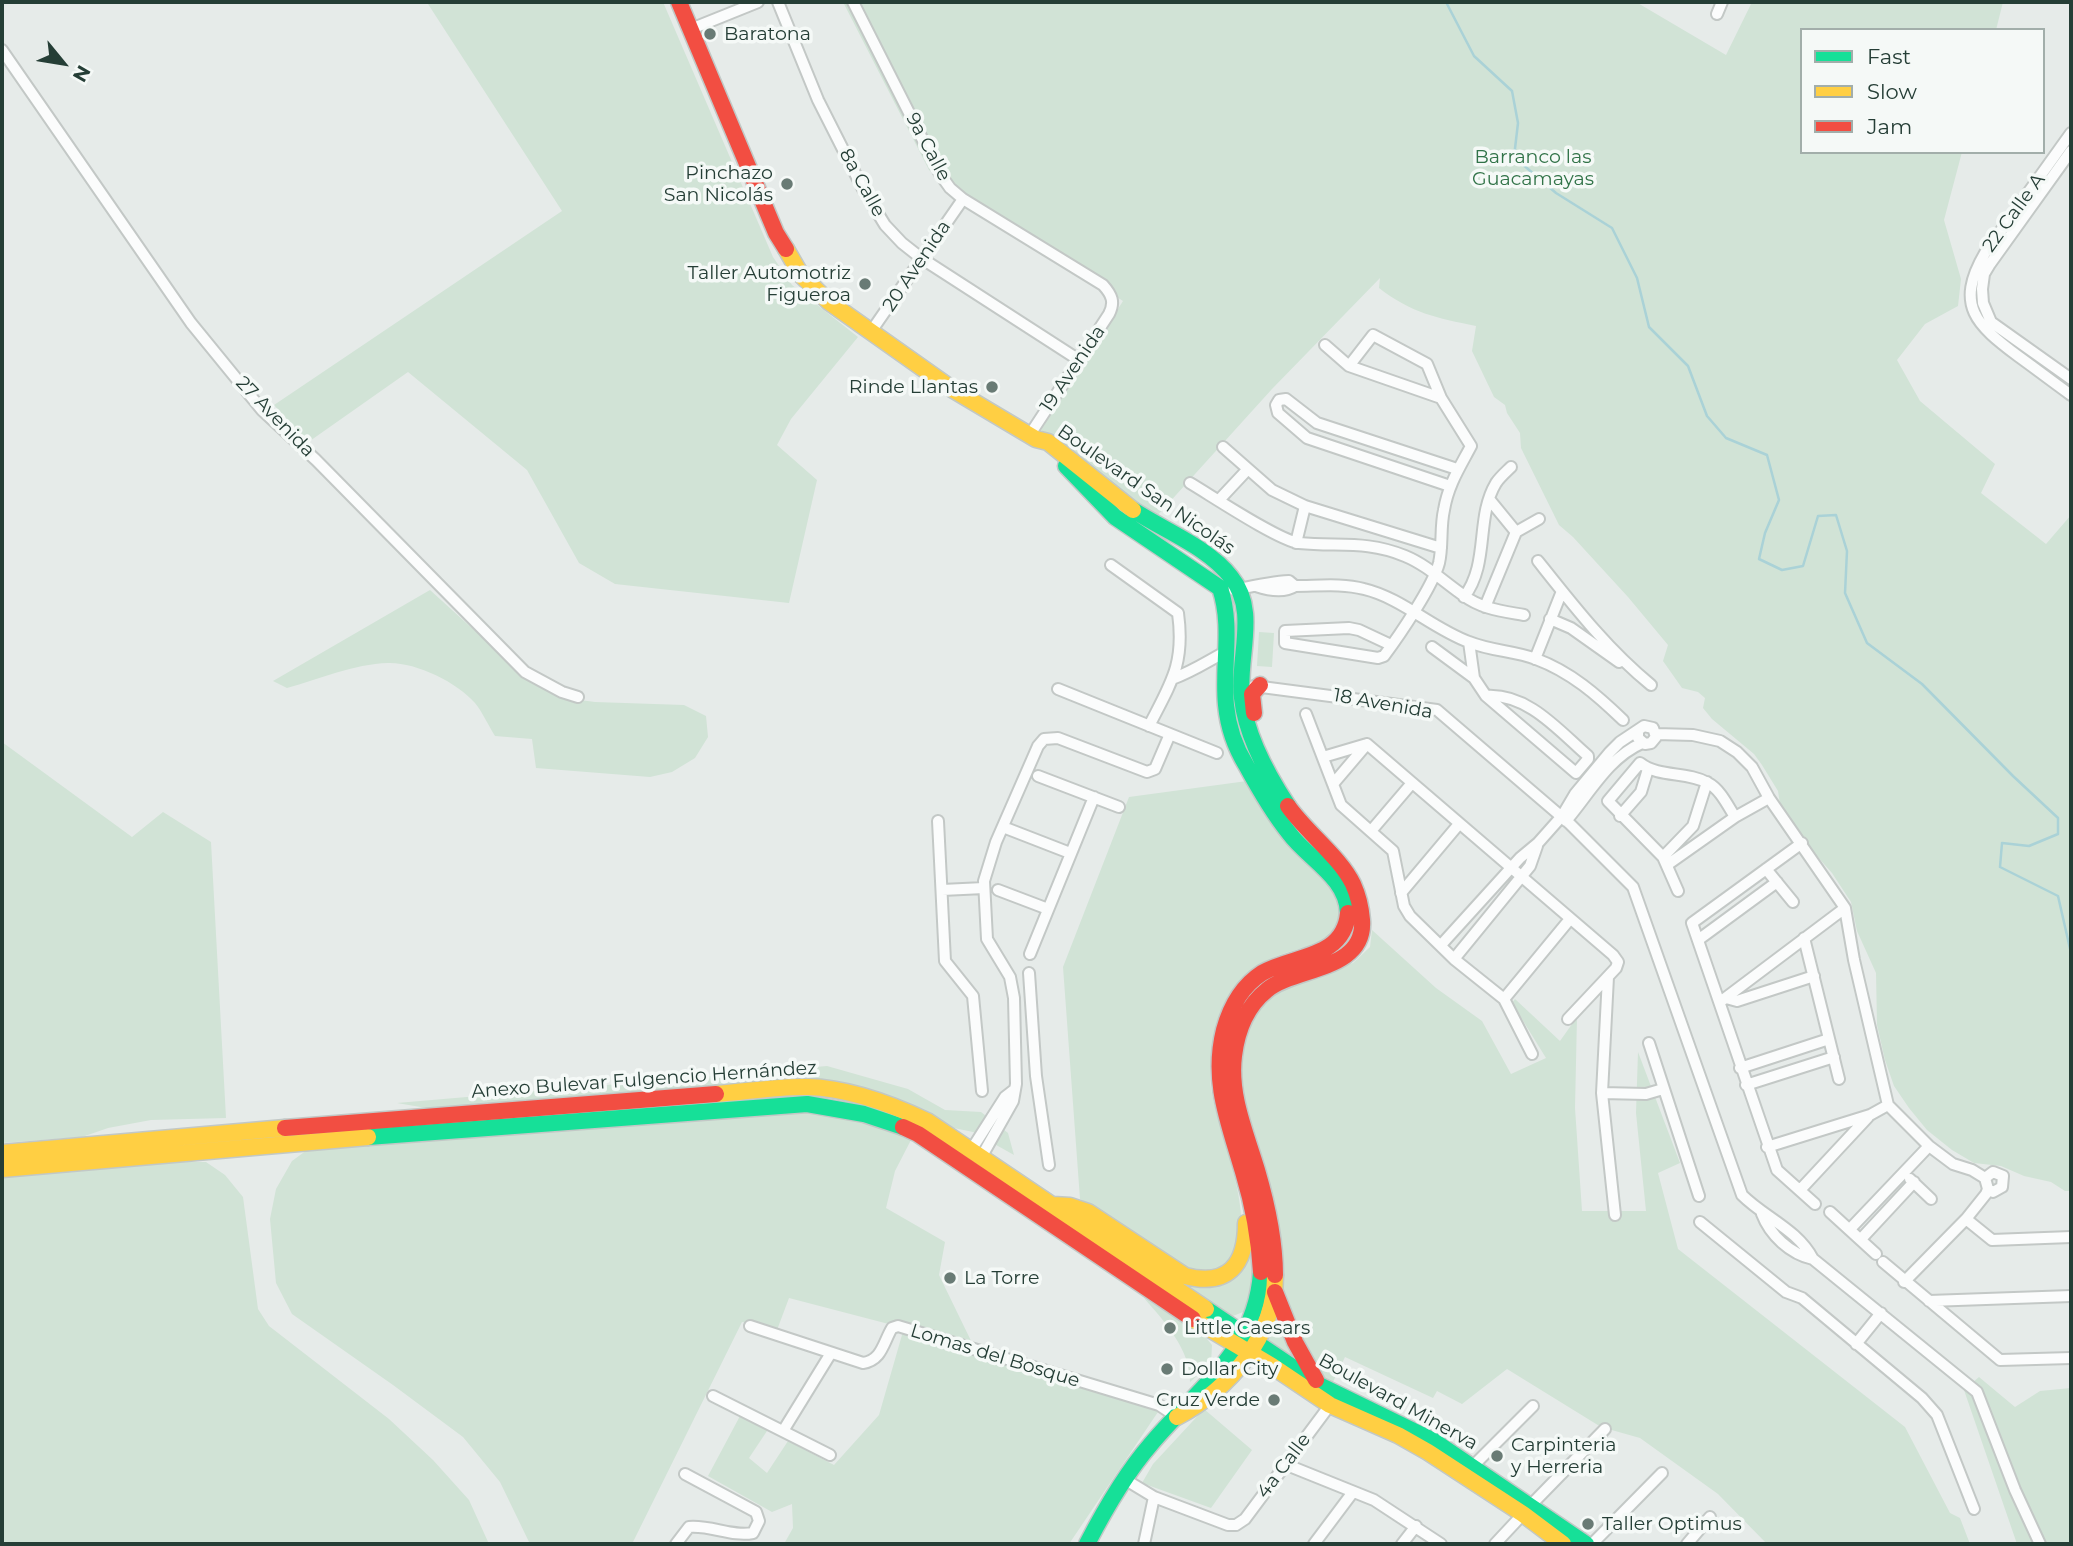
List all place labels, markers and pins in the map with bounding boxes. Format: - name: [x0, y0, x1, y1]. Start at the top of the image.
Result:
- place label: Baratona: [724, 23, 811, 45]
- marker: Baratona: [702, 26, 718, 42]
- place label: Pinchazo San Nicolás: [664, 162, 773, 206]
- marker: Pinchazo San Nicolás: [779, 176, 795, 192]
- place label: Taller Automotriz Figueroa: [688, 262, 851, 306]
- marker: Taller Automotriz Figueroa: [857, 276, 873, 292]
- place label: Rinde Llantas: [849, 376, 978, 398]
- marker: Rinde Llantas: [984, 379, 1000, 395]
- place label: La Torre: [964, 1267, 1039, 1289]
- marker: La Torre: [942, 1270, 958, 1286]
- place label: Little Caesars: [1184, 1317, 1310, 1339]
- marker: Little Caesars: [1162, 1320, 1178, 1336]
- place label: Dollar City: [1181, 1358, 1278, 1380]
- marker: Dollar City: [1159, 1361, 1175, 1377]
- place label: Cruz Verde: [1156, 1389, 1260, 1411]
- marker: Cruz Verde: [1266, 1392, 1282, 1408]
- place label: Carpinteria y Herreria: [1511, 1434, 1616, 1478]
- marker: Carpinteria y Herreria: [1489, 1448, 1505, 1464]
- place label: Taller Optimus: [1602, 1513, 1742, 1535]
- marker: Taller Optimus: [1580, 1516, 1596, 1532]

